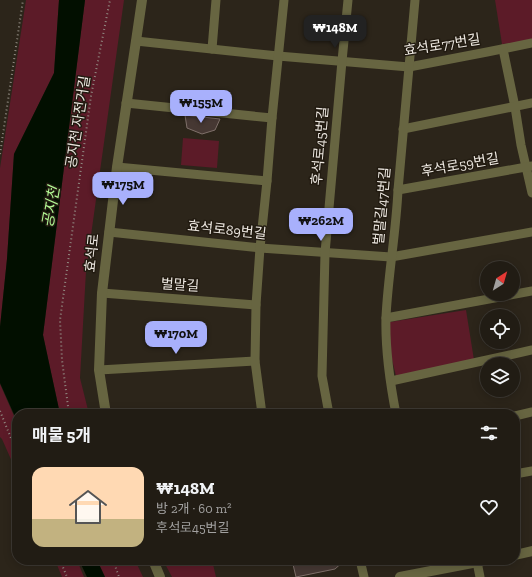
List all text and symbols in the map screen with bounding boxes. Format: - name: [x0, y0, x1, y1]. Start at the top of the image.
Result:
- pin: ₩148M: [307, 15, 363, 49]
- text: ₩148M: [313, 20, 357, 35]
- street label: 효석로77번길: [402, 31, 482, 59]
- street label: 공지천 자전거길: [62, 75, 94, 169]
- pin: ₩155M: [173, 90, 229, 124]
- text: ₩155M: [179, 95, 223, 110]
- street label: 후석로45번길: [308, 106, 332, 186]
- street label: 후석로59번길: [420, 150, 500, 180]
- street label: 벌말길47번길: [370, 166, 394, 246]
- pin: ₩175M: [95, 172, 151, 206]
- text: ₩175M: [101, 177, 145, 192]
- water label: 공지천: [39, 183, 64, 229]
- pin: ₩262M: [293, 208, 349, 242]
- text: ₩262M: [298, 213, 344, 228]
- street label: 효석로89번길: [187, 217, 267, 243]
- street label: 효석로: [82, 233, 102, 273]
- north arrow: [480, 261, 520, 301]
- map controls: [480, 261, 520, 397]
- street label: 벌말길: [160, 275, 200, 295]
- button: locate: [480, 309, 520, 349]
- pin: ₩170M: [148, 321, 204, 355]
- text: ₩170M: [154, 326, 198, 341]
- button: layers: [480, 357, 520, 397]
- icon: filters: [478, 422, 500, 444]
- text: 매물 5개: [32, 425, 91, 445]
- text: ₩148M: [156, 478, 215, 498]
- icon: home: [64, 483, 112, 531]
- icon: heart: [478, 496, 500, 518]
- text: 방 2개 · 60 m²: [156, 501, 231, 516]
- text: 후석로45번길: [156, 520, 229, 535]

